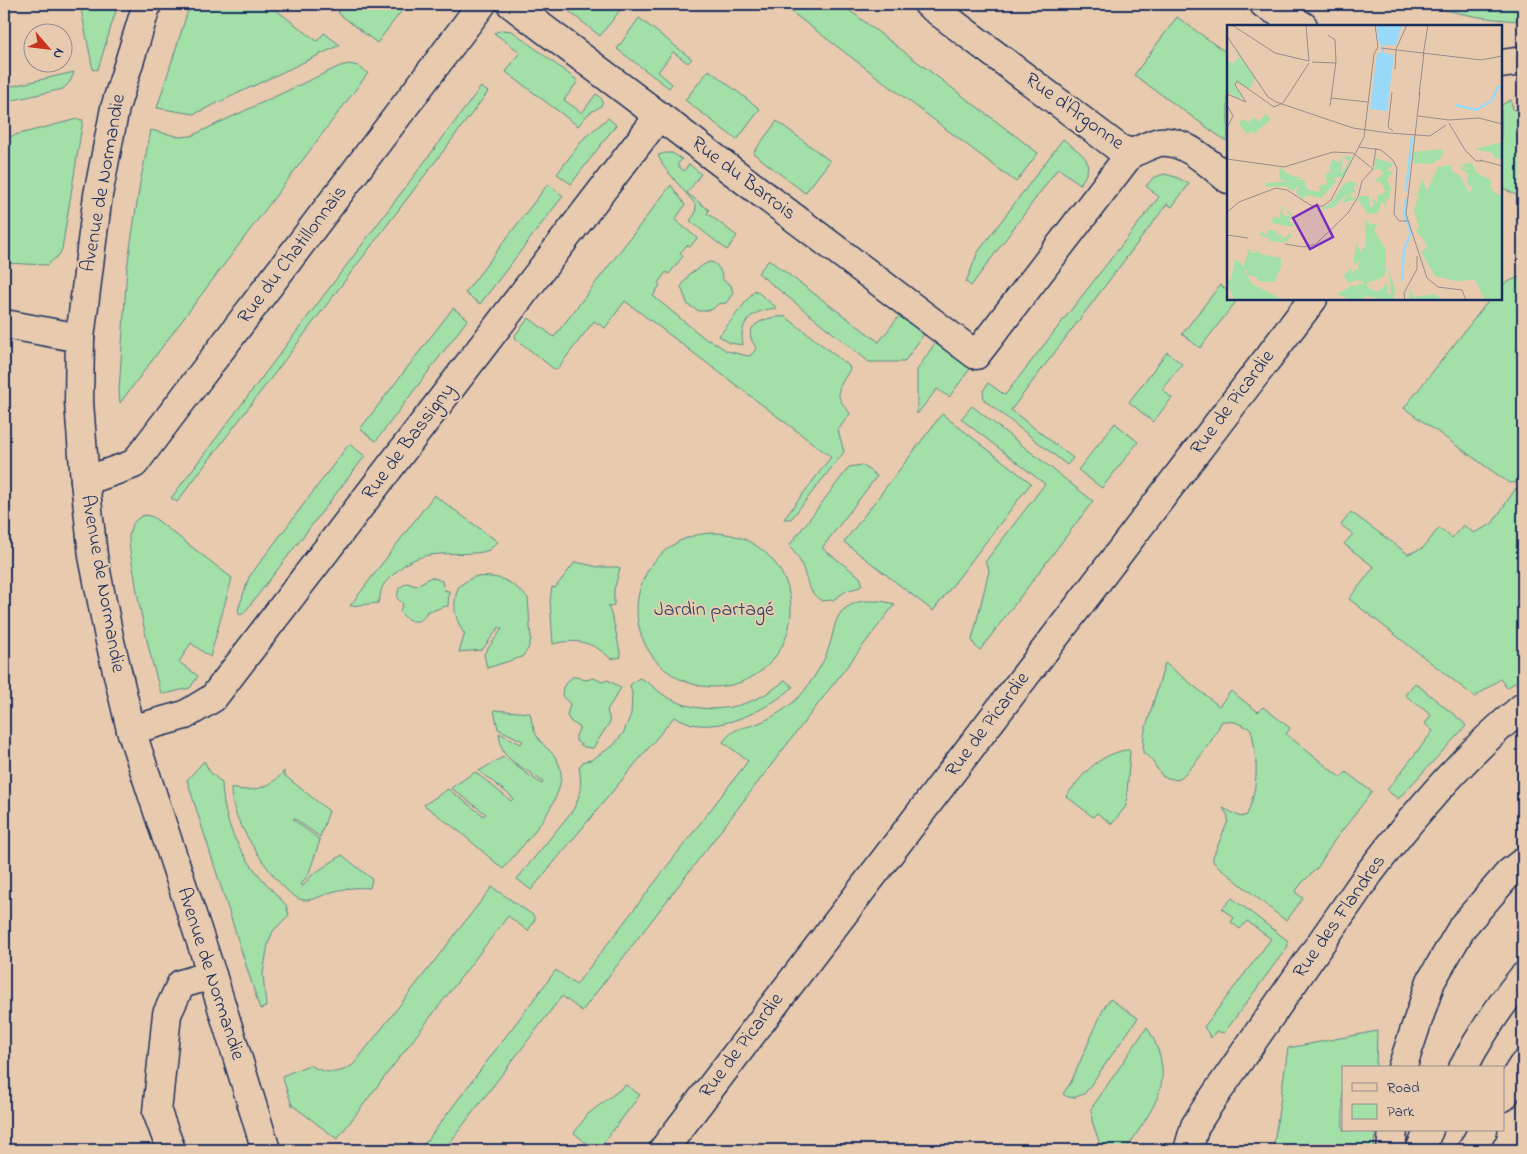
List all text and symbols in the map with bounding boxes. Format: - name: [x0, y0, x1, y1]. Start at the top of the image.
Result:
- north arrow: [22, 22, 72, 72]
- inset map: [1227, 25, 1502, 300]
- text: N: [47, 44, 70, 63]
- street label: Rue d'Argonne: [1018, 66, 1130, 159]
- street label: Avenue de Normandie: [74, 92, 134, 274]
- street label: Rue du Barrois: [684, 130, 802, 228]
- street label: Rue du Chatillonnais: [231, 180, 355, 330]
- street label: Rue de Picardie: [1184, 344, 1282, 462]
- street label: Rue de Bassigny: [355, 377, 463, 507]
- street label: Avenue de Normandie: [72, 493, 132, 675]
- park label: Jardin partagé: [654, 596, 774, 626]
- street label: Rue de Picardie: [939, 666, 1037, 784]
- street label: Rue des Flandres: [1286, 849, 1394, 985]
- street label: Avenue de Normandie: [168, 884, 252, 1064]
- street label: Rue de Picardie: [693, 987, 791, 1105]
- legend: [1342, 1066, 1504, 1132]
- text: Road: [1387, 1077, 1420, 1099]
- text: Park: [1387, 1101, 1415, 1123]

